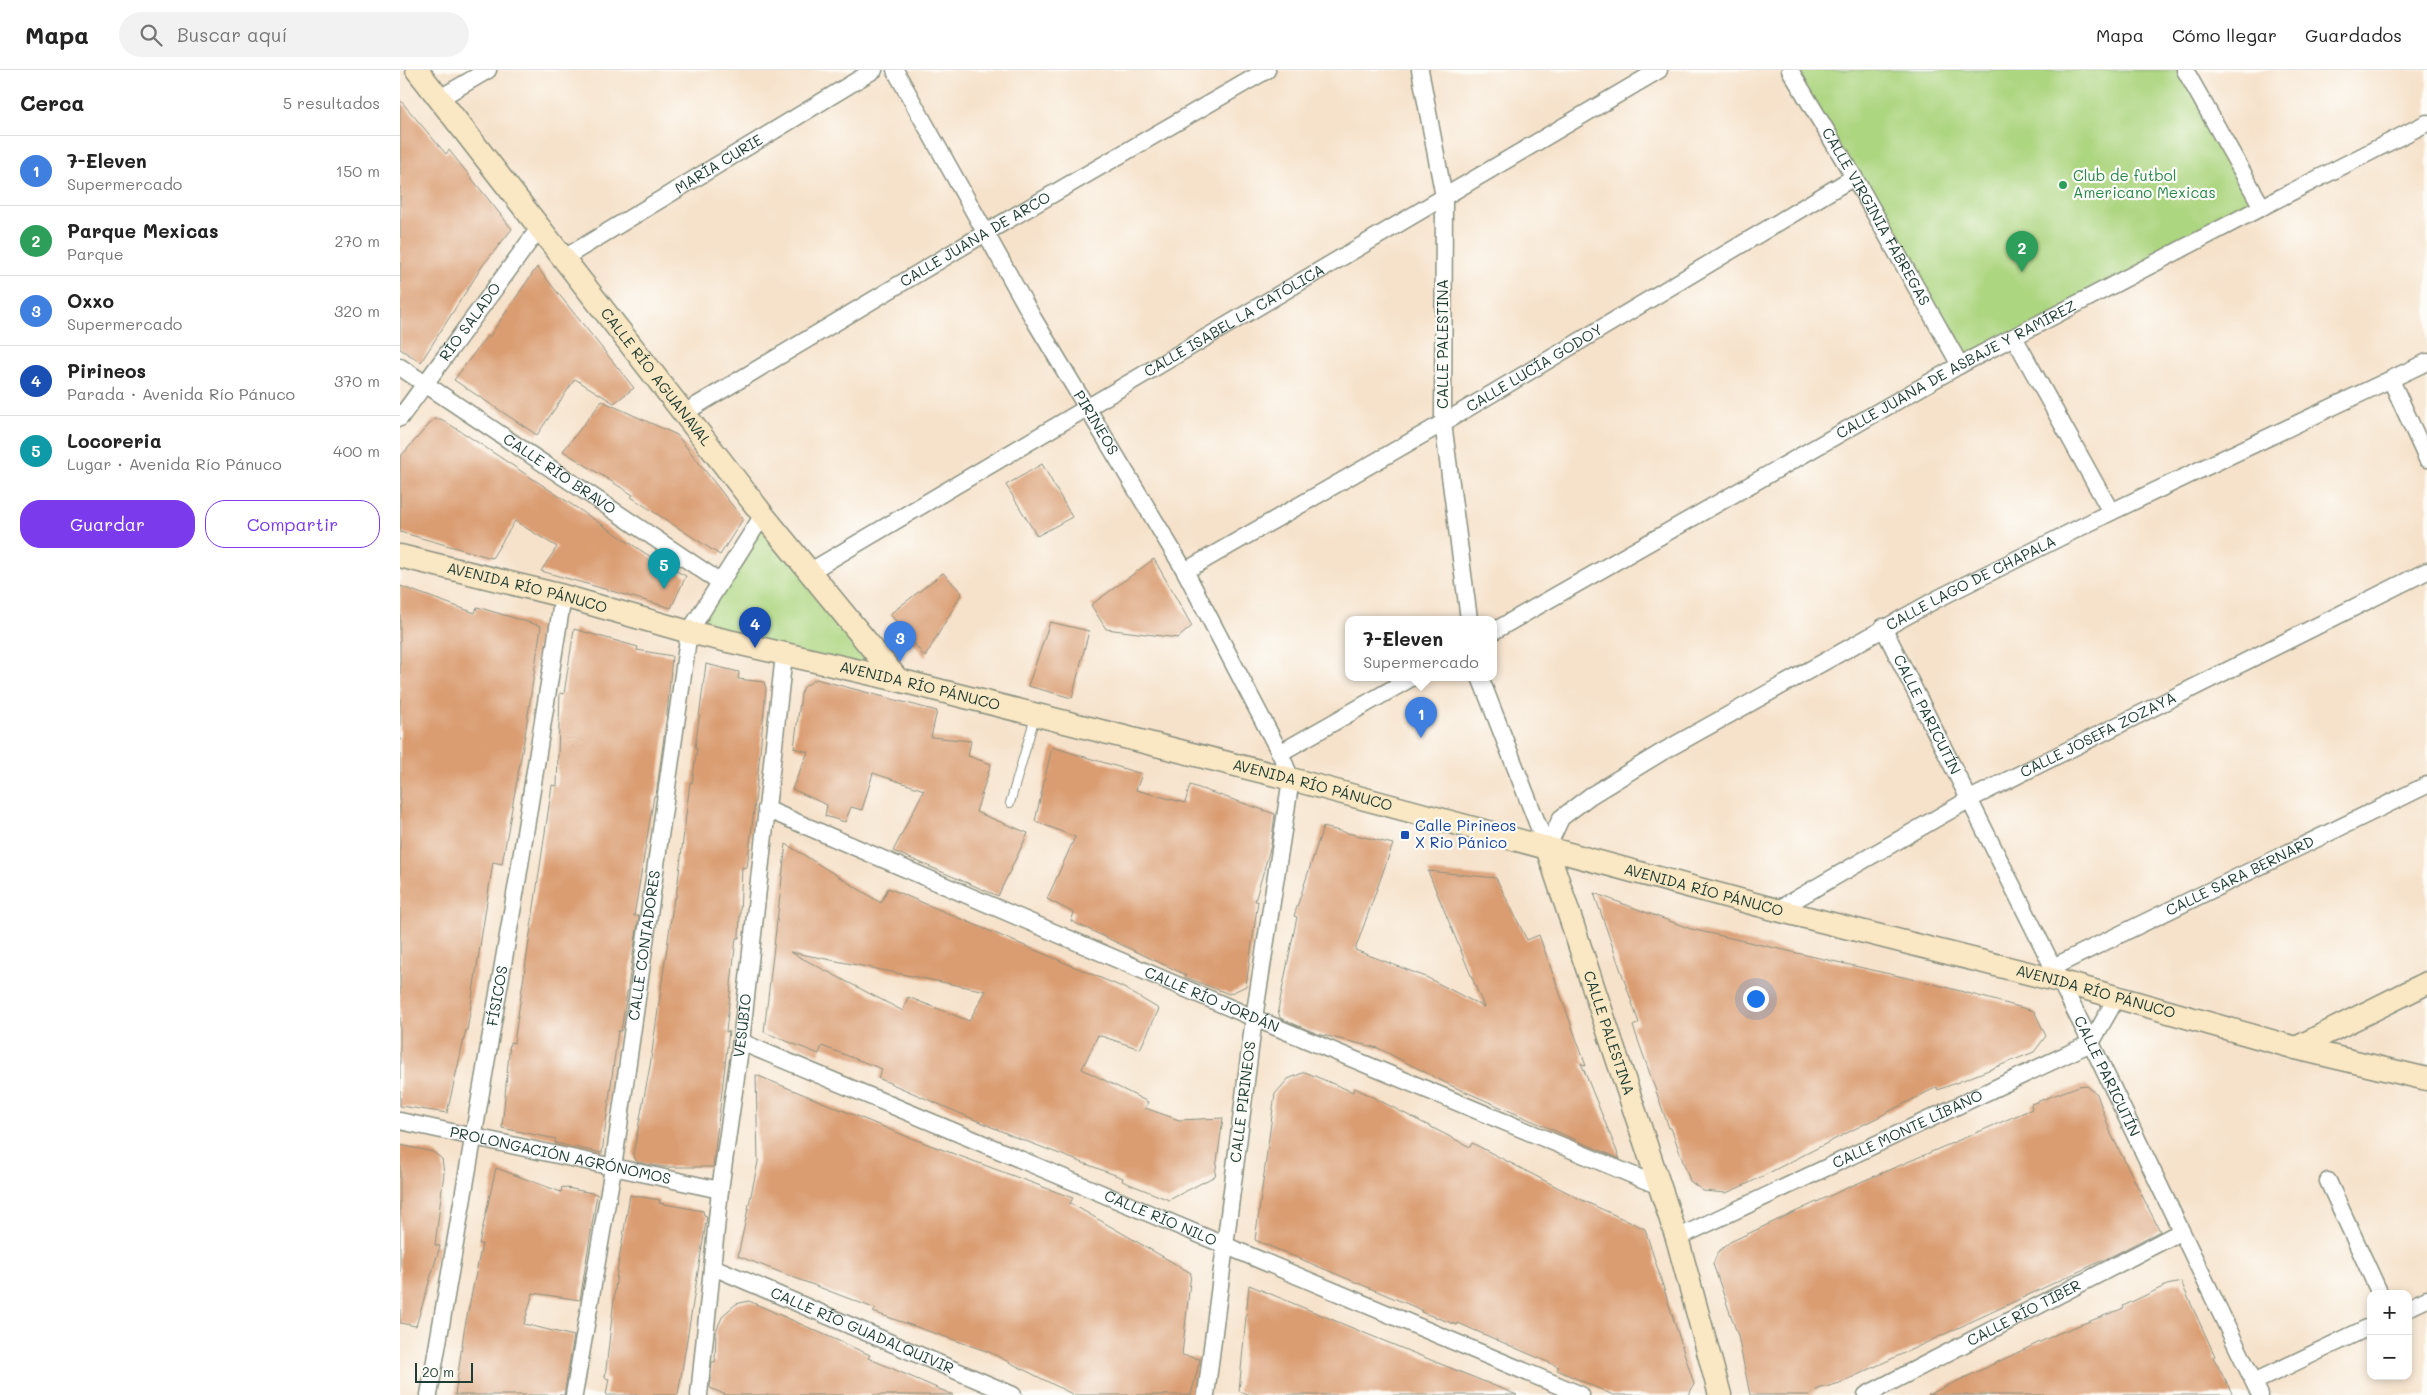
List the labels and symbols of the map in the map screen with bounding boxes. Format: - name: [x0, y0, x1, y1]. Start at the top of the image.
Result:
- street label: CALLE VIRGINIA FÁBREGAS: [1818, 124, 1935, 309]
- street label: MARÍA CURIE: [671, 129, 766, 198]
- place label: Club de futbol Americano Mexicas: [2073, 165, 2216, 202]
- marker: Club de futbol Americano Mexicas: [2057, 179, 2069, 191]
- street label: CALLE JUANA DE ARCO: [896, 186, 1054, 291]
- pin: 2: [2006, 231, 2038, 272]
- street label: CALLE ISABEL LA CATÓLICA: [1140, 259, 1328, 381]
- street label: RÍO SALADO: [434, 278, 505, 365]
- street label: CALLE PALESTINA: [1432, 279, 1452, 409]
- street label: CALLE JUANA DE ASBAJE Y RAMÍREZ: [1832, 295, 2079, 443]
- street label: CALLE RÍO AGUANAVAL: [596, 303, 717, 450]
- street label: CALLE LUCÍA GODOY: [1462, 319, 1606, 416]
- street label: PIRINEOS: [1070, 386, 1124, 458]
- street label: CALLE RÍO BRAVO: [500, 428, 620, 518]
- street label: CALLE LAGO DE CHAPALA: [1882, 530, 2059, 635]
- pin: 5: [648, 548, 680, 589]
- street label: AVENIDA RÍO PÁNUCO: [445, 557, 610, 617]
- pin: 4: [739, 607, 771, 648]
- pin: 3: [884, 621, 916, 662]
- street label: CALLE PARICUTÍN: [1889, 651, 1966, 778]
- street label: AVENIDA RÍO PÁNUCO: [838, 656, 1003, 714]
- street label: CALLE JOSEFA ZOZAYA: [2016, 687, 2179, 781]
- pin: 1: [1405, 697, 1437, 738]
- street label: AVENIDA RÍO PÁNUCO: [1231, 754, 1395, 815]
- place label: Calle Pirineos X Rio Pánico: [1415, 815, 1516, 852]
- marker: Calle Pirineos X Rio Pánico: [1399, 829, 1411, 841]
- street label: CALLE SARA BERNARD: [2162, 830, 2317, 920]
- street label: AVENIDA RÍO PÁNUCO: [1622, 858, 1786, 920]
- street label: CALLE CONTADORES: [623, 869, 664, 1022]
- street label: AVENIDA RÍO PÁNUCO: [2014, 960, 2178, 1022]
- street label: CALLE RÍO JORDÁN: [1142, 961, 1283, 1036]
- street label: FÍSICOS: [482, 964, 512, 1027]
- street label: CALLE PALESTINA: [1580, 968, 1640, 1098]
- your location: [1743, 986, 1769, 1012]
- street label: VESUBIO: [728, 992, 755, 1059]
- street label: CALLE PARICUTÍN: [2070, 1012, 2145, 1139]
- street label: CALLE PIRINEOS: [1225, 1040, 1259, 1164]
- street label: CALLE MONTE LÍBANO: [1829, 1084, 1986, 1172]
- street label: PROLONGACIÓN AGRÓNOMOS: [448, 1121, 673, 1188]
- street label: CALLE RÍO NILO: [1101, 1185, 1220, 1250]
- street label: CALLE RÍO TIBER: [1963, 1274, 2084, 1350]
- street label: CALLE RÍO GUADALQUIVIR: [768, 1282, 957, 1378]
- scale bar: [415, 1360, 472, 1383]

